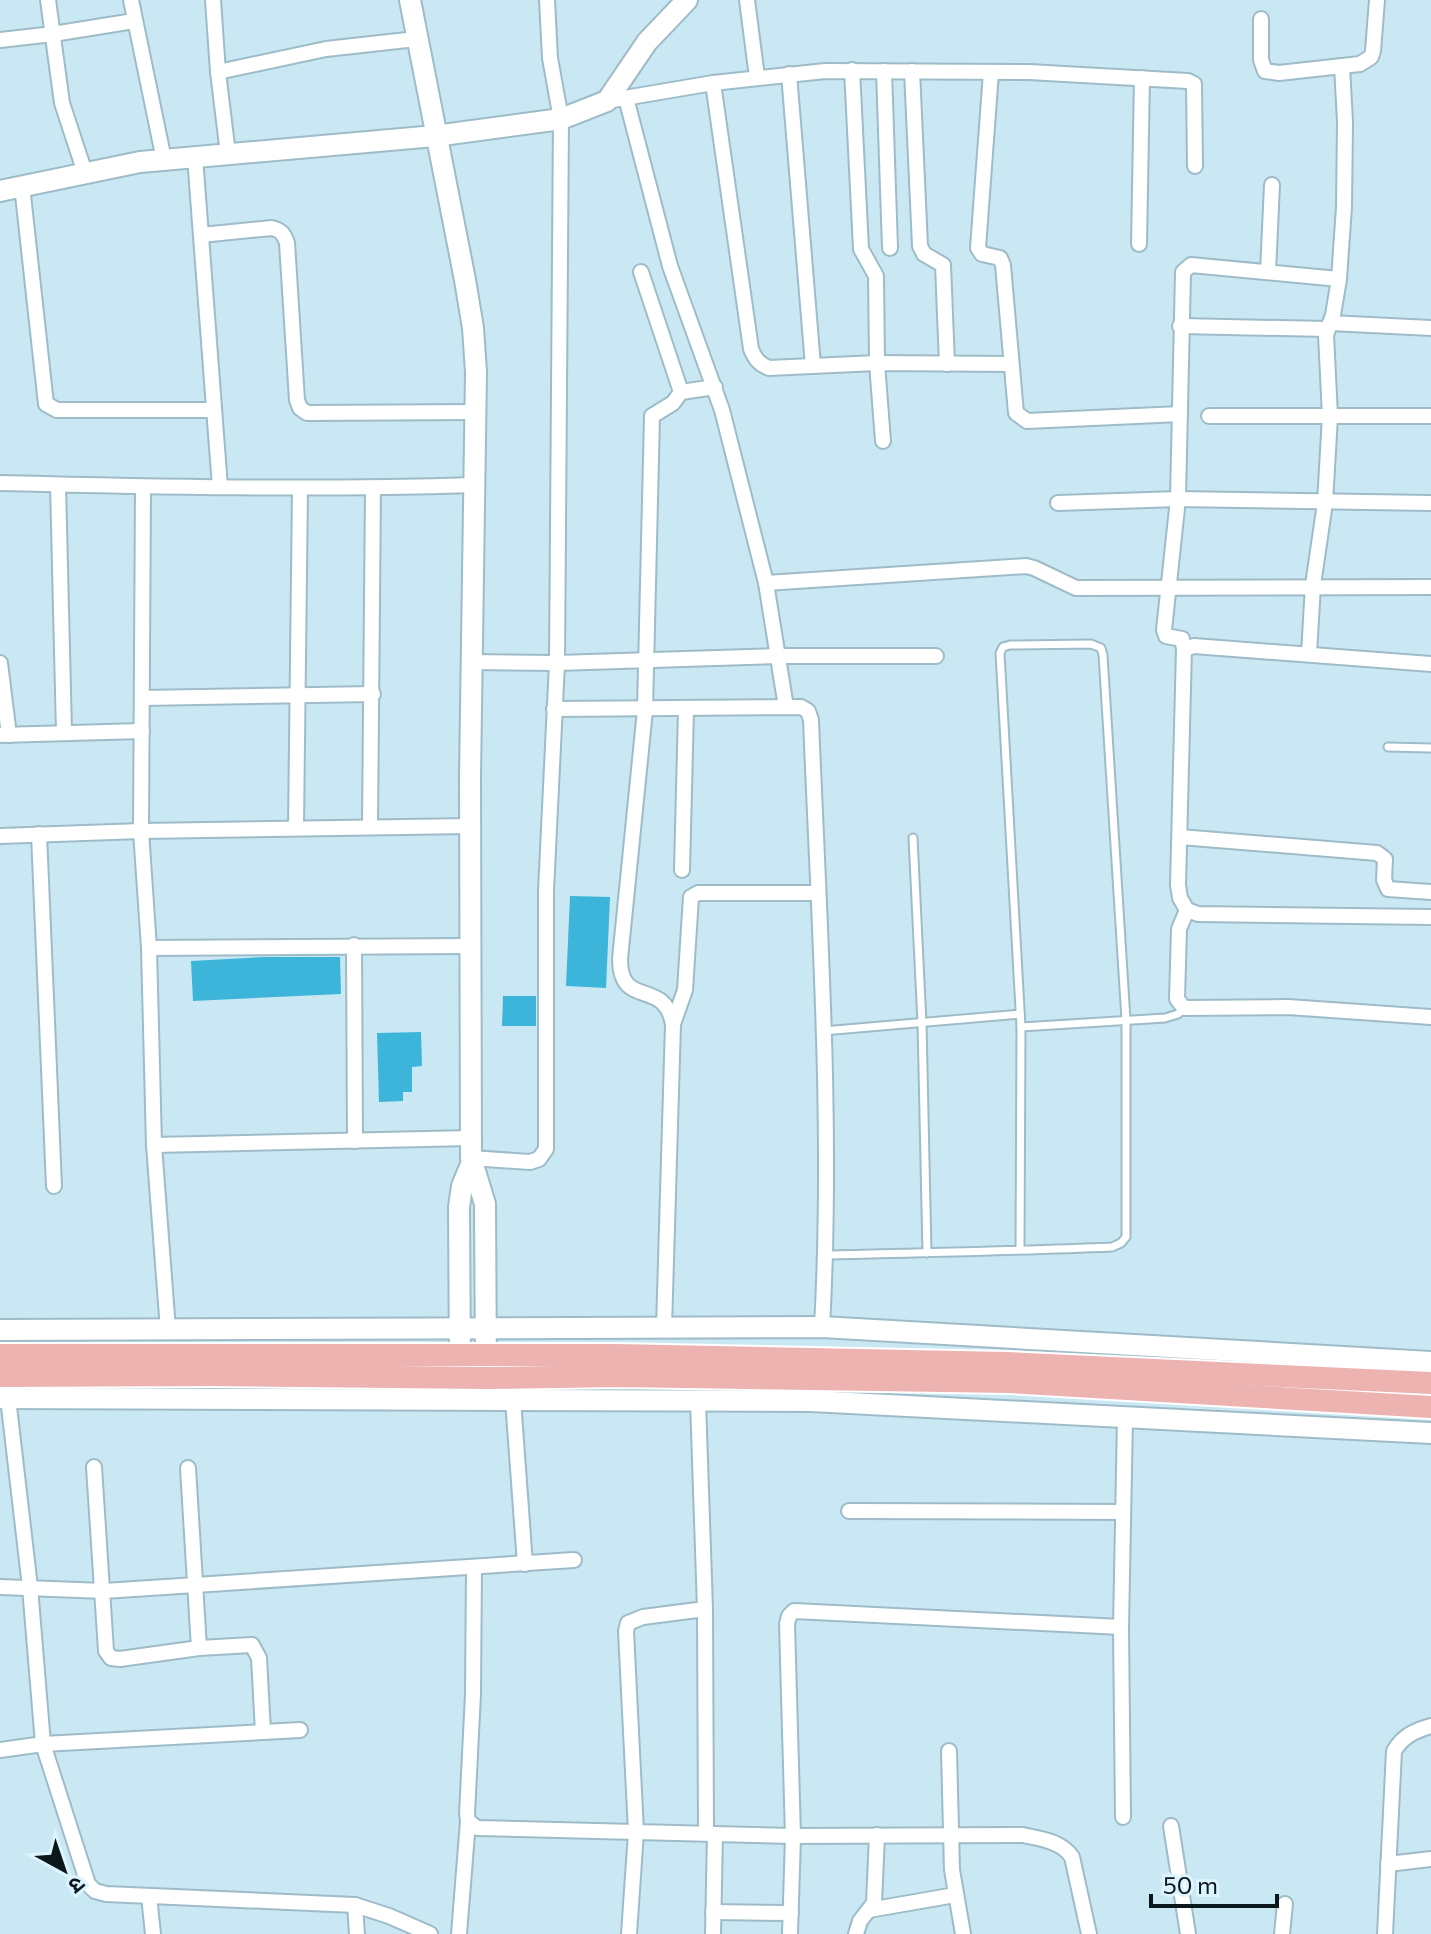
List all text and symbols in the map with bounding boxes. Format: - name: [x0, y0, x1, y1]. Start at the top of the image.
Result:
- north arrow: [24, 1830, 104, 1910]
- scale bar: [1151, 1858, 1277, 1908]
- text: 50 m: [1163, 1870, 1218, 1899]
- text: उ: [63, 1871, 91, 1901]

